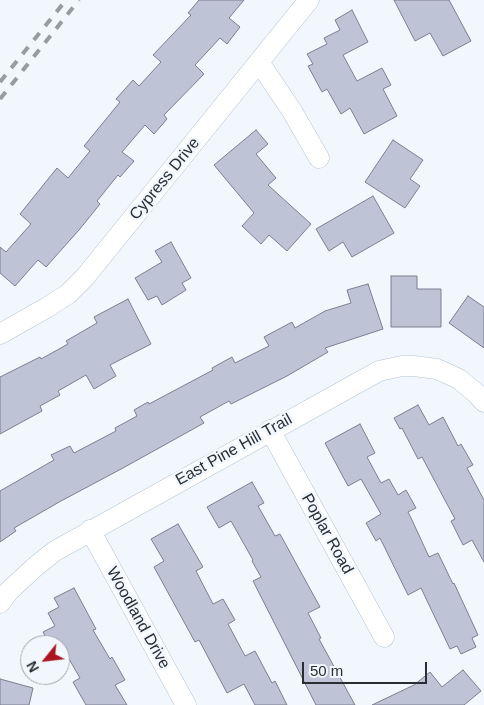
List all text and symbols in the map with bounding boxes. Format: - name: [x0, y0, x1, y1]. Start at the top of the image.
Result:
- street label: Cypress Drive: [126, 134, 204, 224]
- street label: East Pine Hill Trail: [172, 410, 296, 490]
- street label: Poplar Road: [297, 490, 357, 578]
- street label: Woodland Drive: [102, 564, 174, 672]
- north arrow: [20, 635, 70, 685]
- scale bar: [304, 652, 429, 684]
- text: N: [23, 658, 42, 675]
- text: 50 m: [310, 662, 343, 679]

